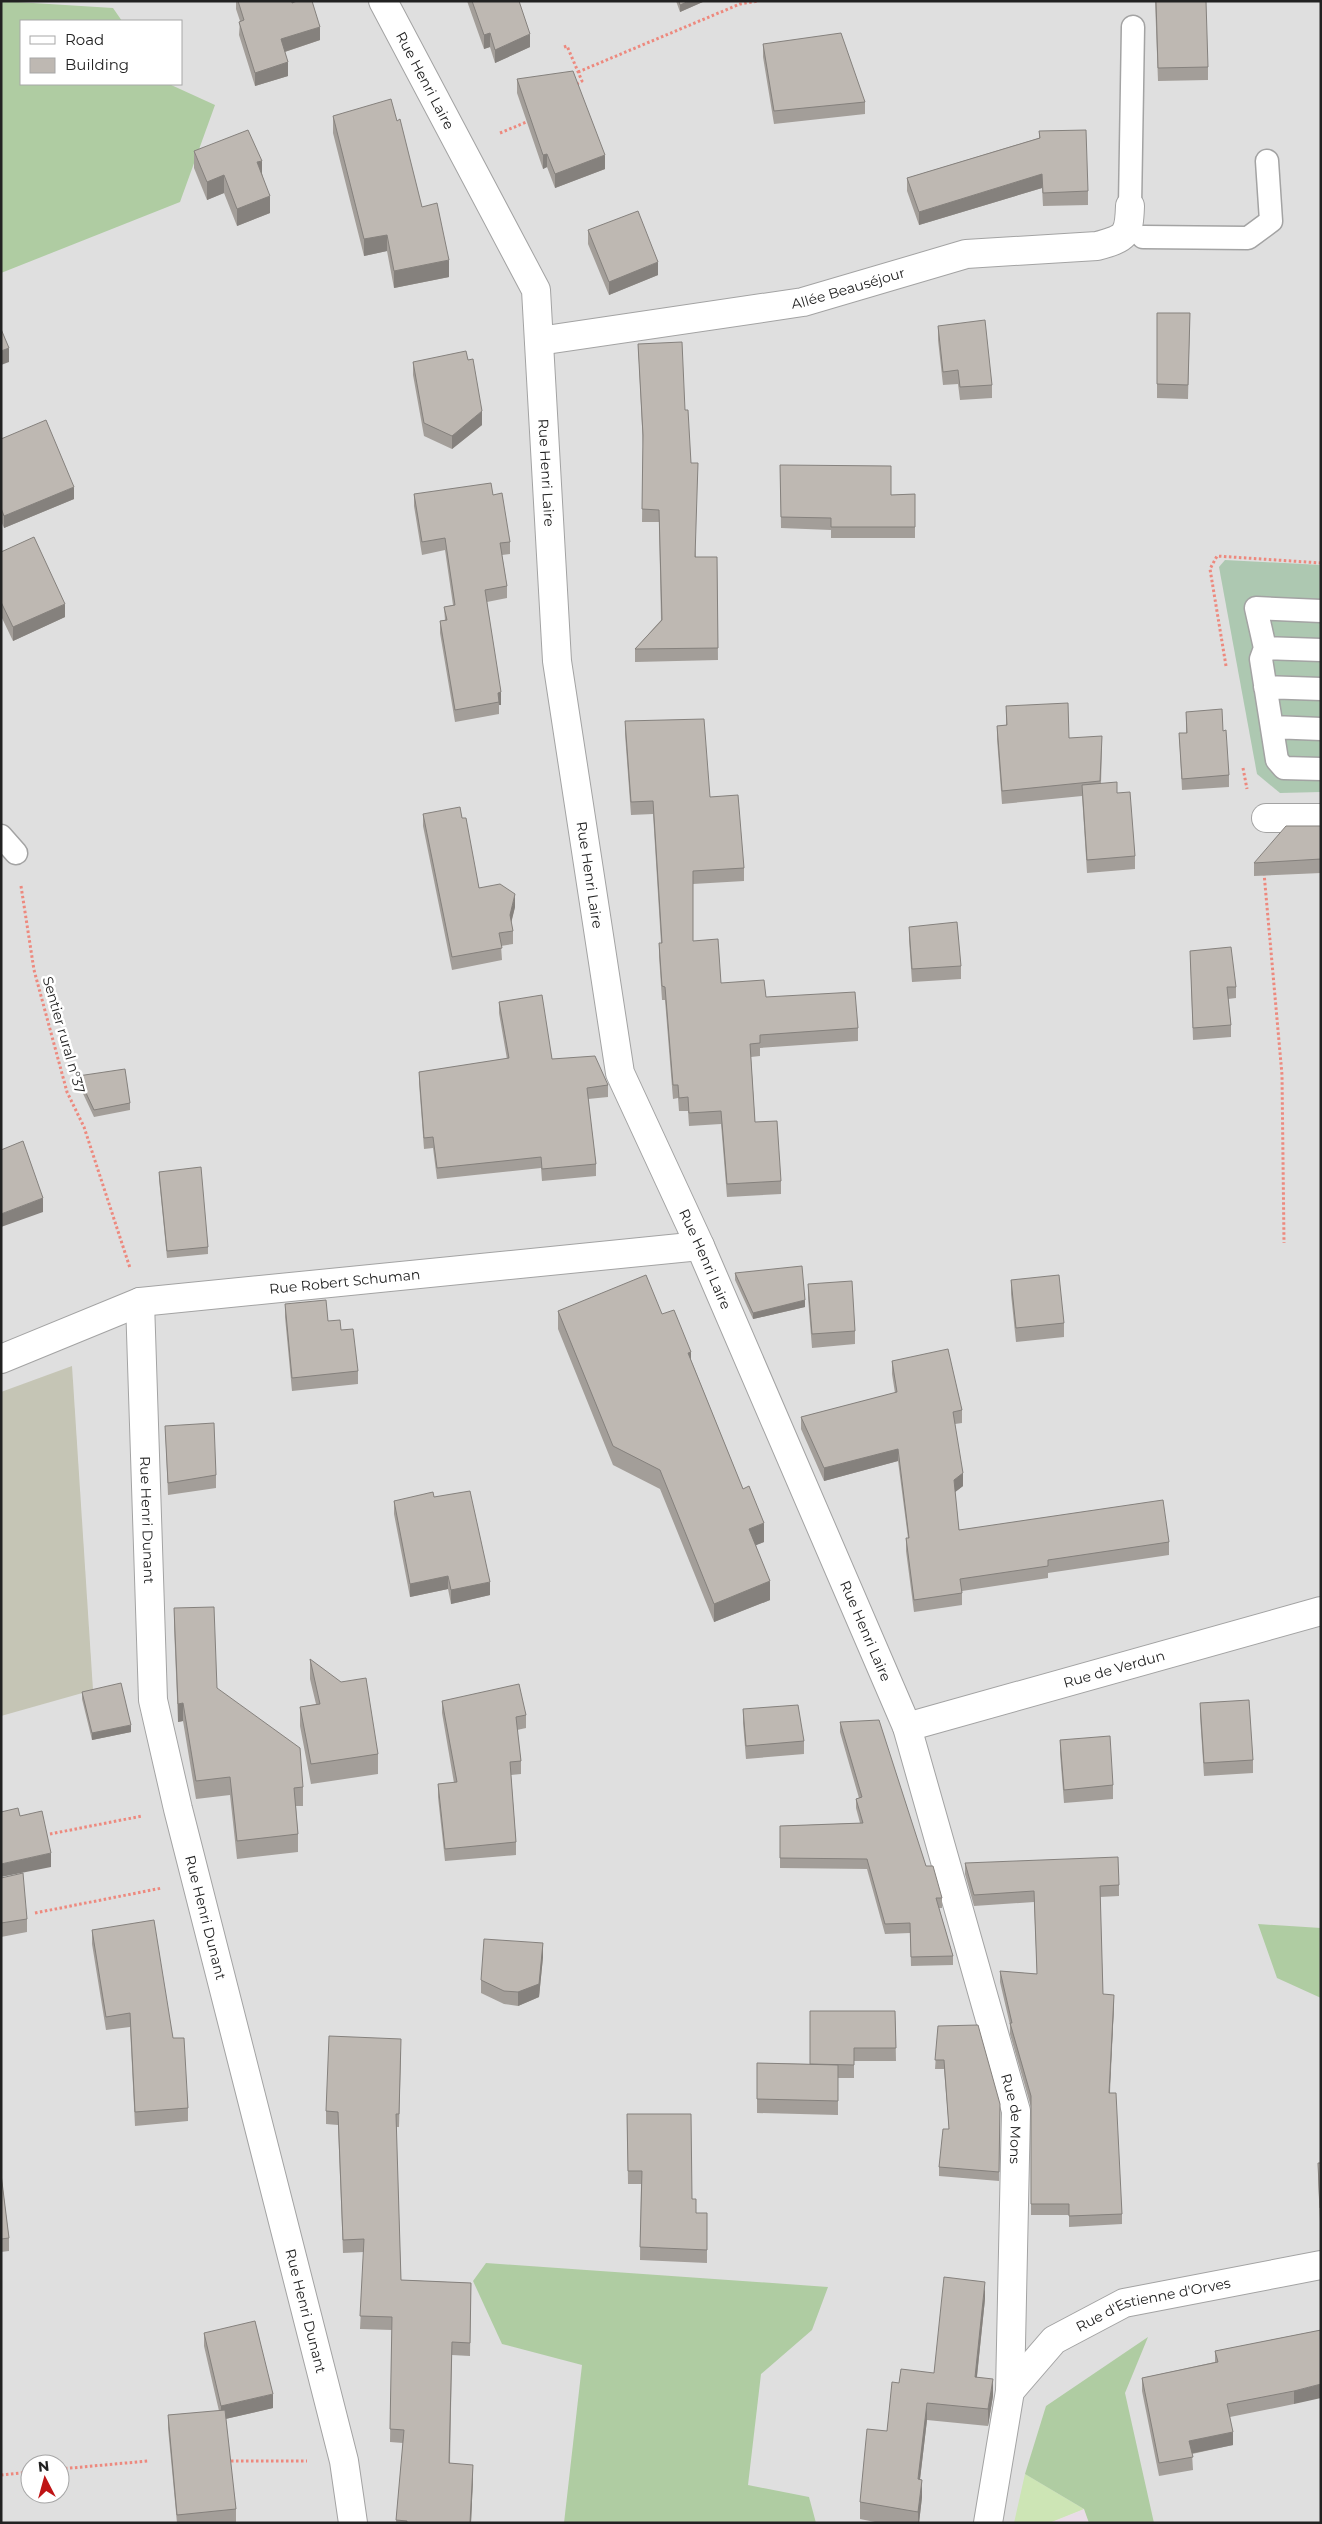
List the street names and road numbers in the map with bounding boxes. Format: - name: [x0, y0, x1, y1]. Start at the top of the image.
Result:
- street label: Rue Henri Laire: [392, 29, 458, 133]
- street label: Allée Beauséjour: [790, 263, 908, 313]
- street label: Rue Henri Laire: [534, 418, 558, 527]
- street label: Rue Henri Laire: [573, 820, 607, 930]
- street label: Sentier rural n°37: [39, 974, 89, 1096]
- street label: Rue Henri Laire: [675, 1206, 735, 1312]
- street label: Rue Robert Schuman: [268, 1265, 421, 1298]
- street label: Rue Henri Dunant: [136, 1456, 158, 1584]
- street label: Rue Henri Laire: [836, 1578, 895, 1684]
- street label: Rue de Verdun: [1061, 1646, 1167, 1692]
- street label: Rue Henri Dunant: [181, 1853, 230, 1982]
- street label: Rue de Mons: [997, 2071, 1025, 2164]
- street label: Rue Henri Dunant: [281, 2247, 330, 2375]
- street label: Rue d'Estienne d'Orves: [1073, 2274, 1232, 2336]

